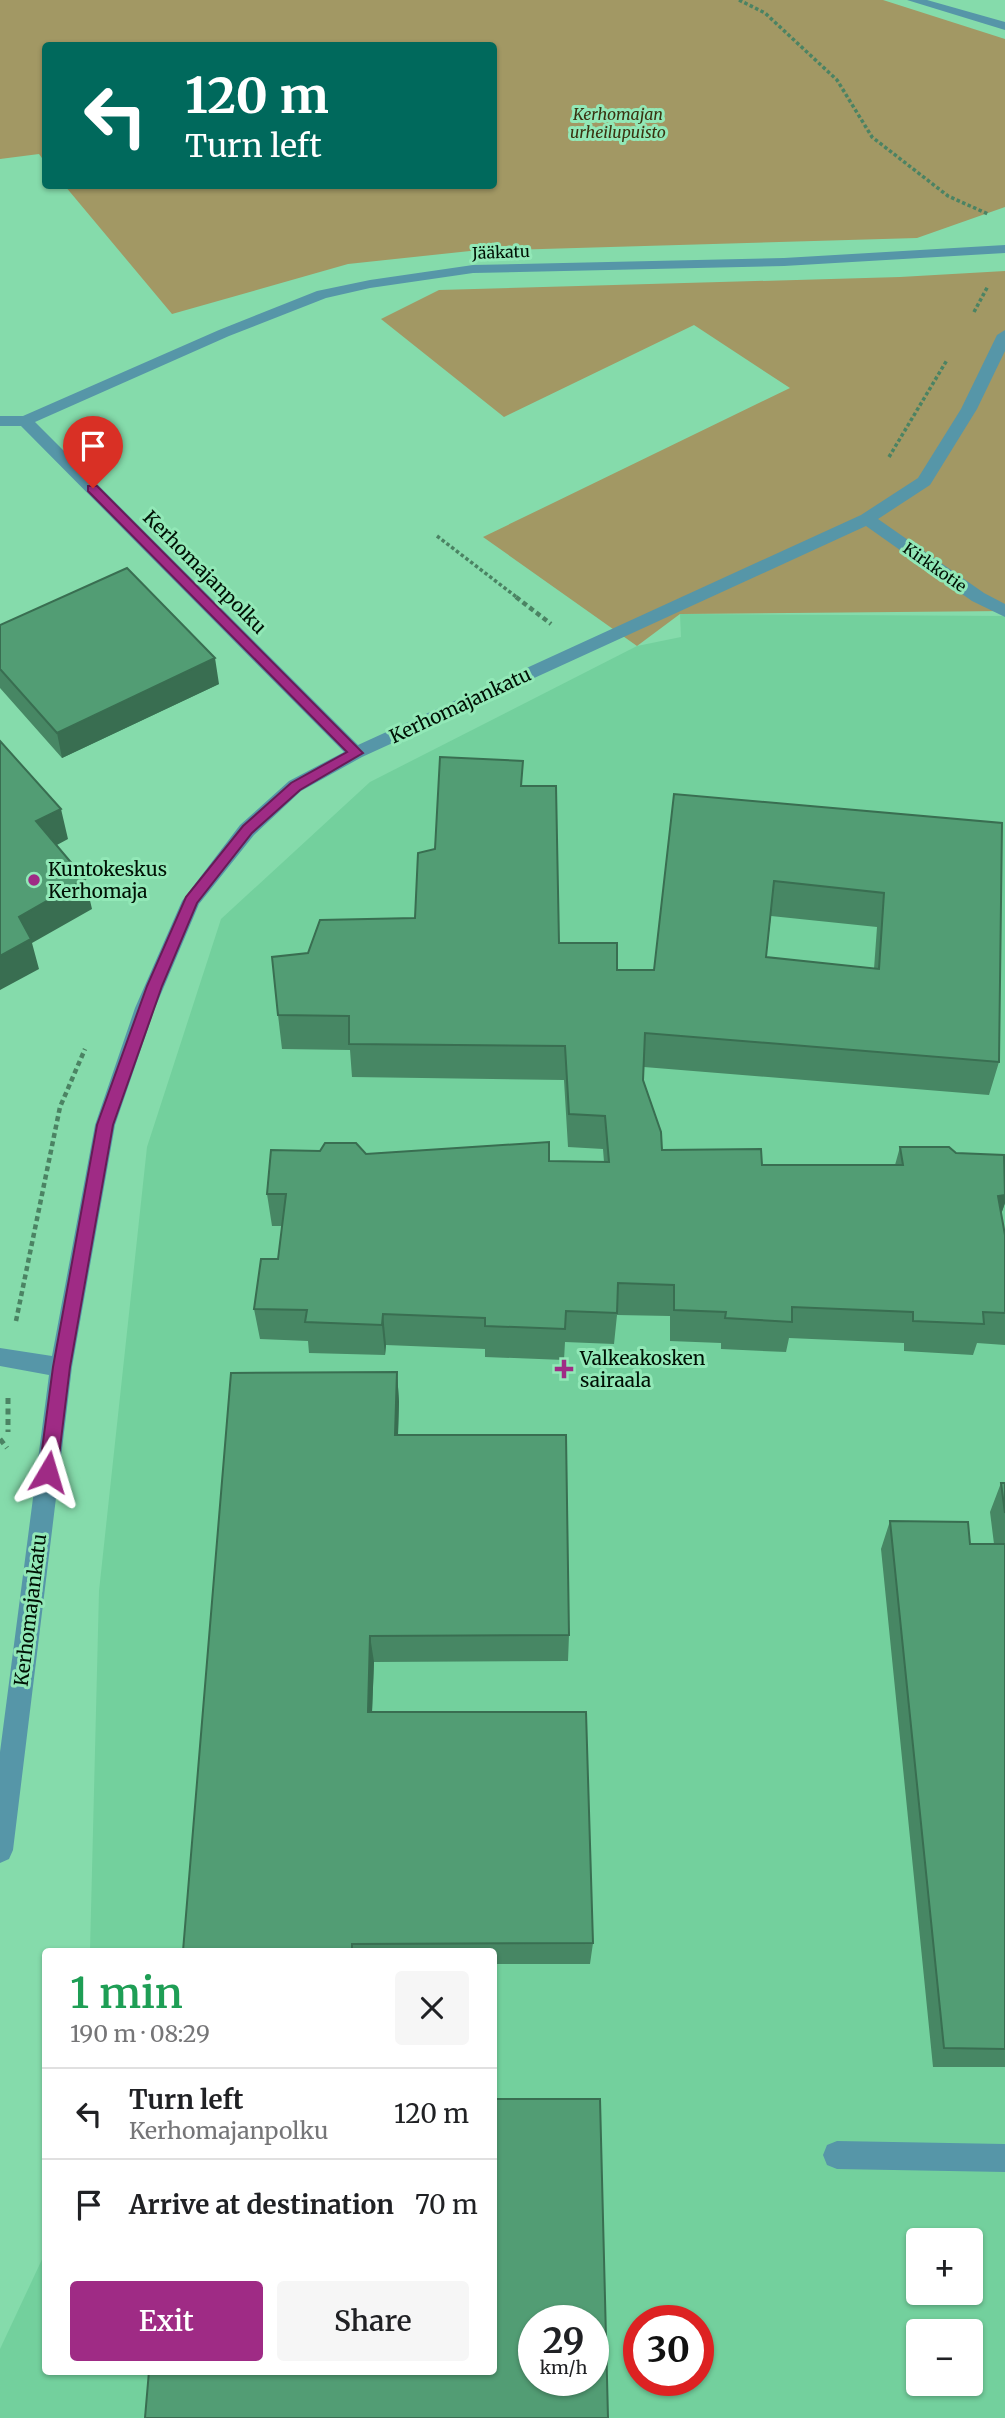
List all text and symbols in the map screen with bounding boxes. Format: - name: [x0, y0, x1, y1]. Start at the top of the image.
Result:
- text: 120 m: [185, 65, 329, 126]
- icon: left: [70, 70, 161, 161]
- park label: Kerhomajan urheilupuisto: [570, 104, 666, 142]
- text: Turn left: [185, 126, 322, 166]
- street label: Jääkatu: [471, 241, 530, 263]
- pin: [63, 416, 123, 488]
- icon: arrive: [74, 427, 112, 465]
- street label: Kerhomajanpolku: [138, 505, 272, 639]
- street label: Kirkkotie: [900, 538, 970, 596]
- street label: Kerhomajankatu: [385, 662, 535, 748]
- place label: Kuntokeskus Kerhomaja: [48, 857, 167, 903]
- marker: Kuntokeskus Kerhomaja: [26, 872, 42, 888]
- place label: Valkeakosken sairaala: [579, 1346, 706, 1392]
- marker: Valkeakosken sairaala: [554, 1359, 574, 1379]
- position arrow: [11, 1435, 85, 1509]
- street label: Kerhomajankatu: [9, 1532, 51, 1688]
- text: 1 min: [70, 1967, 183, 2019]
- button: close: [395, 1971, 469, 2045]
- text: 190 m · 08:29: [70, 2019, 210, 2048]
- text: Turn left: [129, 2083, 243, 2116]
- icon: left: [70, 2095, 108, 2133]
- text: 120 m: [394, 2097, 469, 2130]
- text: Kerhomajanpolku: [129, 2116, 328, 2145]
- icon: arrive: [70, 2186, 108, 2224]
- text: Arrive at destination: [129, 2188, 394, 2221]
- text: 70 m: [415, 2188, 478, 2221]
- map controls: [906, 2228, 983, 2396]
- button: +: [906, 2228, 983, 2305]
- button: Exit: [70, 2281, 263, 2361]
- button: Share: [277, 2281, 469, 2361]
- speed limit sign: 30: [623, 2305, 714, 2396]
- text: 29: [543, 2319, 584, 2363]
- button: −: [906, 2319, 983, 2396]
- text: km/h: [540, 2356, 587, 2379]

